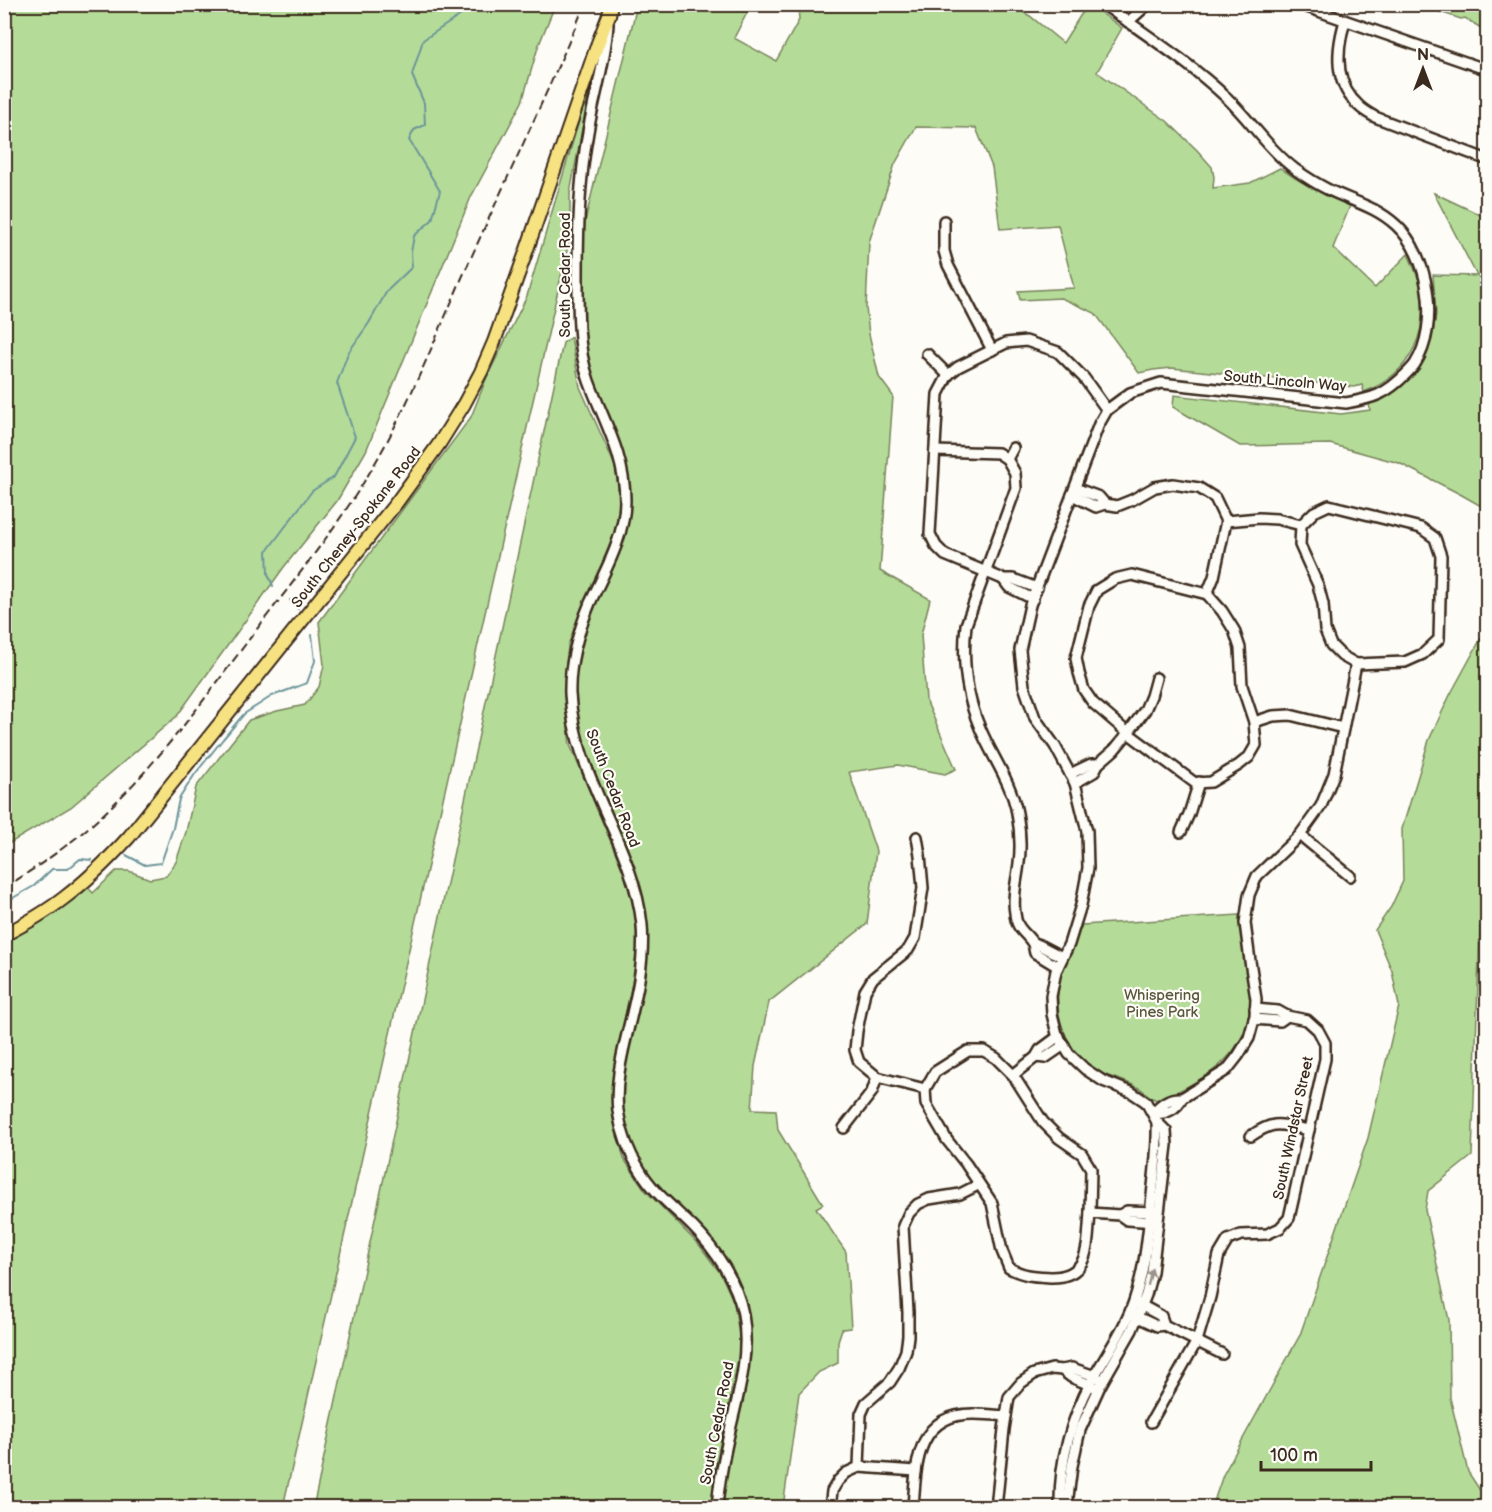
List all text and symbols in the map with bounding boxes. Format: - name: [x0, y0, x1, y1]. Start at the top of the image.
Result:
- north arrow: [1393, 39, 1453, 99]
- text: N: [1417, 46, 1429, 65]
- street label: South Cedar Road: [556, 212, 575, 338]
- street label: South Lincoln Way: [1223, 367, 1347, 396]
- street label: South Cheney-Spokane Road: [287, 443, 425, 612]
- street label: South Cedar Road: [581, 726, 644, 850]
- park label: Whispering Pines Park: [1124, 986, 1200, 1022]
- street label: South Windstar Street: [1269, 1054, 1318, 1202]
- one-way arrow: [1146, 1268, 1156, 1286]
- street label: South Cedar Road: [696, 1360, 739, 1486]
- scale bar: [1261, 1434, 1370, 1472]
- text: 100 m: [1270, 1445, 1318, 1466]

